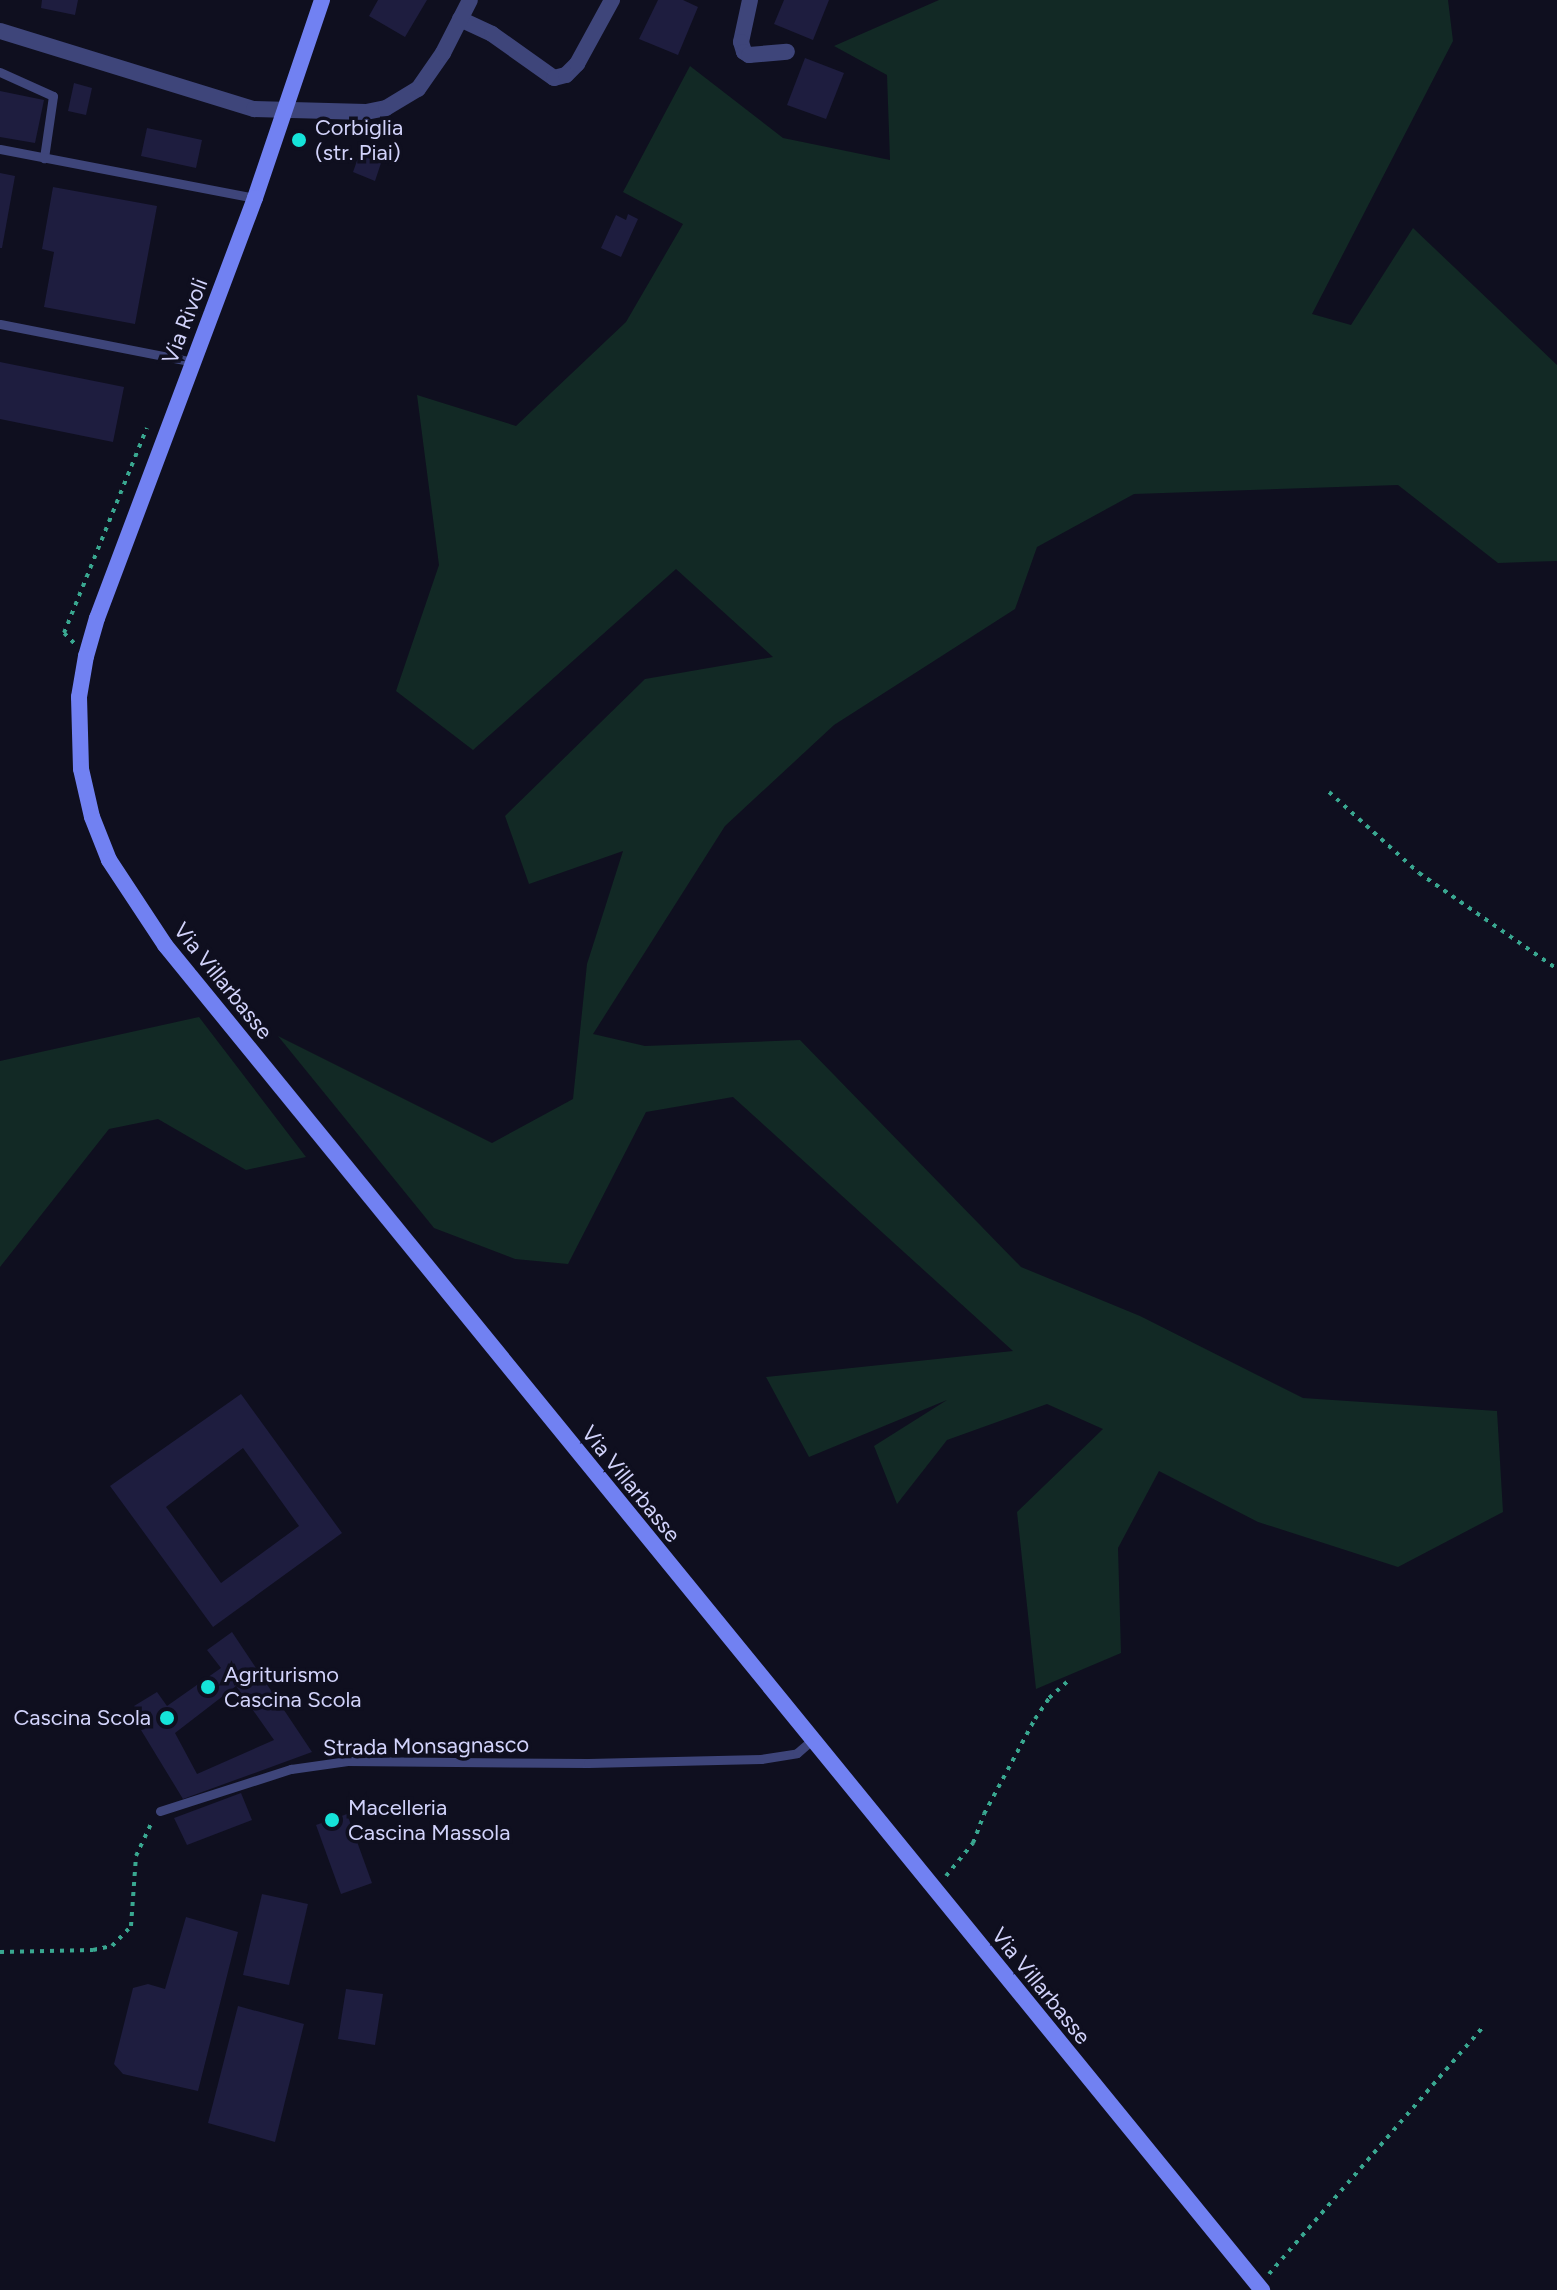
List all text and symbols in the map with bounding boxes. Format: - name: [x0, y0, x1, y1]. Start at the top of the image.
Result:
- place label: Corbiglia (str. Piai): [315, 114, 403, 166]
- marker: Corbiglia (str. Piai): [290, 131, 308, 149]
- street label: Via Rivoli: [157, 274, 213, 368]
- street label: Via Villarbasse: [168, 917, 278, 1045]
- street label: Via Villarbasse: [576, 1420, 686, 1548]
- place label: Agriturismo Cascina Scola: [224, 1661, 361, 1712]
- marker: Agriturismo Cascina Scola: [199, 1678, 217, 1696]
- place label: Cascina Scola: [14, 1705, 151, 1731]
- marker: Cascina Scola: [158, 1709, 176, 1727]
- street label: Strada Monsagnasco: [323, 1731, 529, 1761]
- place label: Macelleria Cascina Massola: [348, 1794, 510, 1846]
- marker: Macelleria Cascina Massola: [323, 1811, 341, 1829]
- street label: Via Villarbasse: [986, 1922, 1096, 2050]

